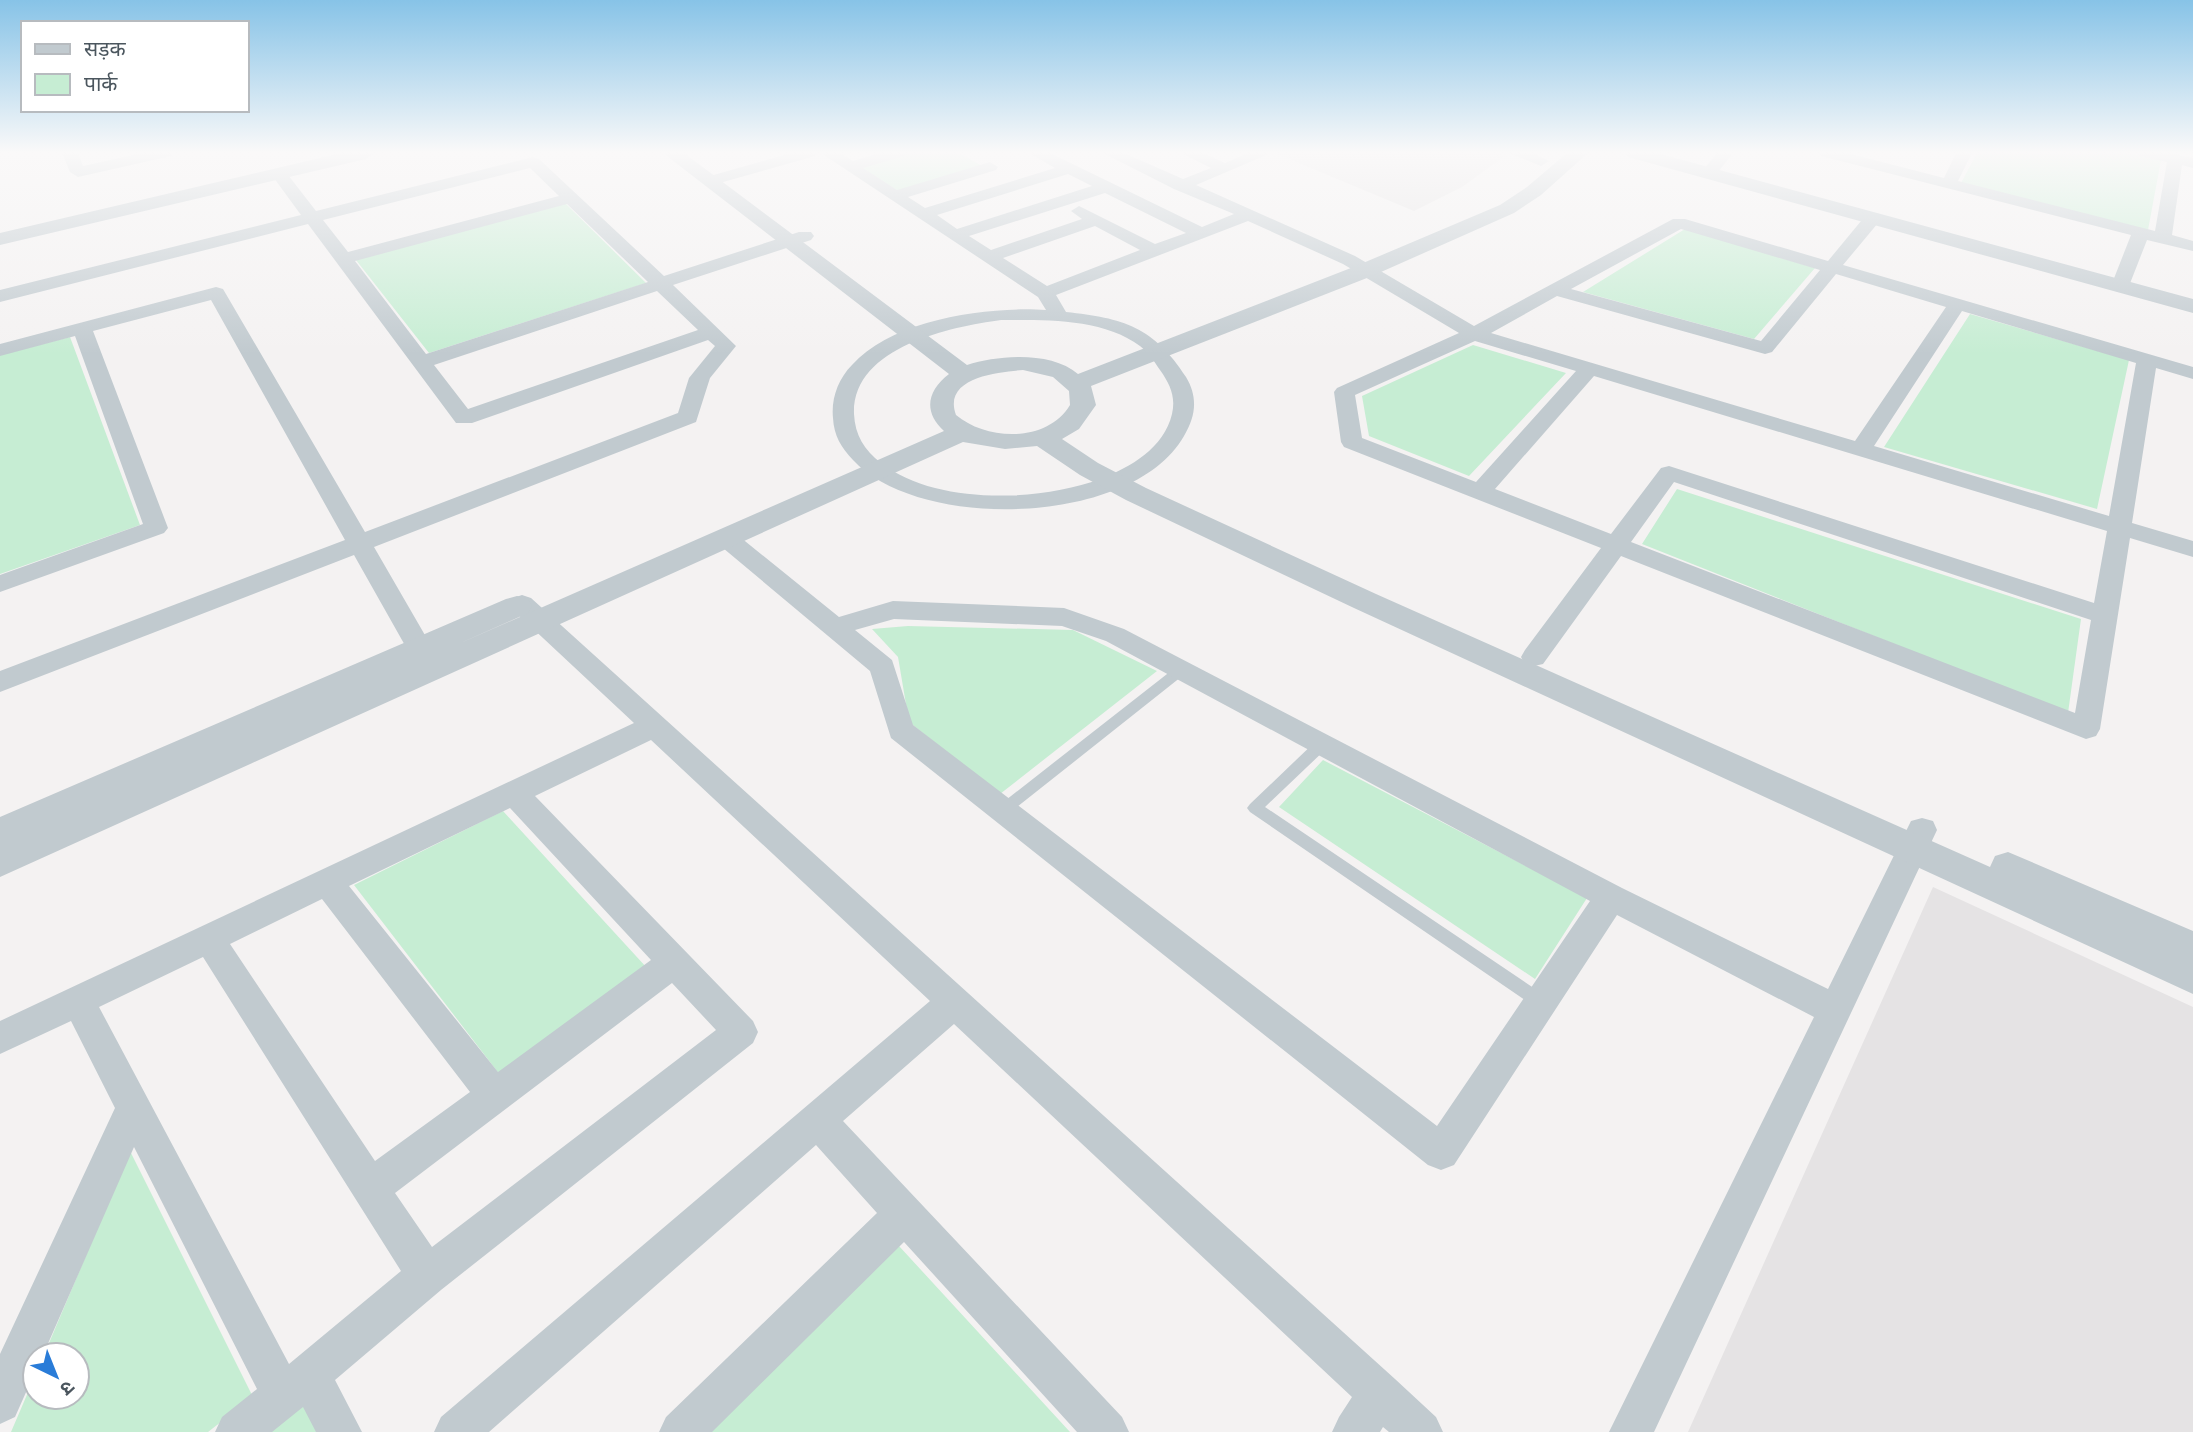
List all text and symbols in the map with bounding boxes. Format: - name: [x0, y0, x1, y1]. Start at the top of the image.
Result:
- legend: [21, 21, 248, 112]
- text: सड़क: [84, 37, 126, 64]
- text: पार्क: [84, 72, 118, 99]
- north arrow: [21, 1341, 91, 1411]
- text: उ: [53, 1374, 78, 1400]

